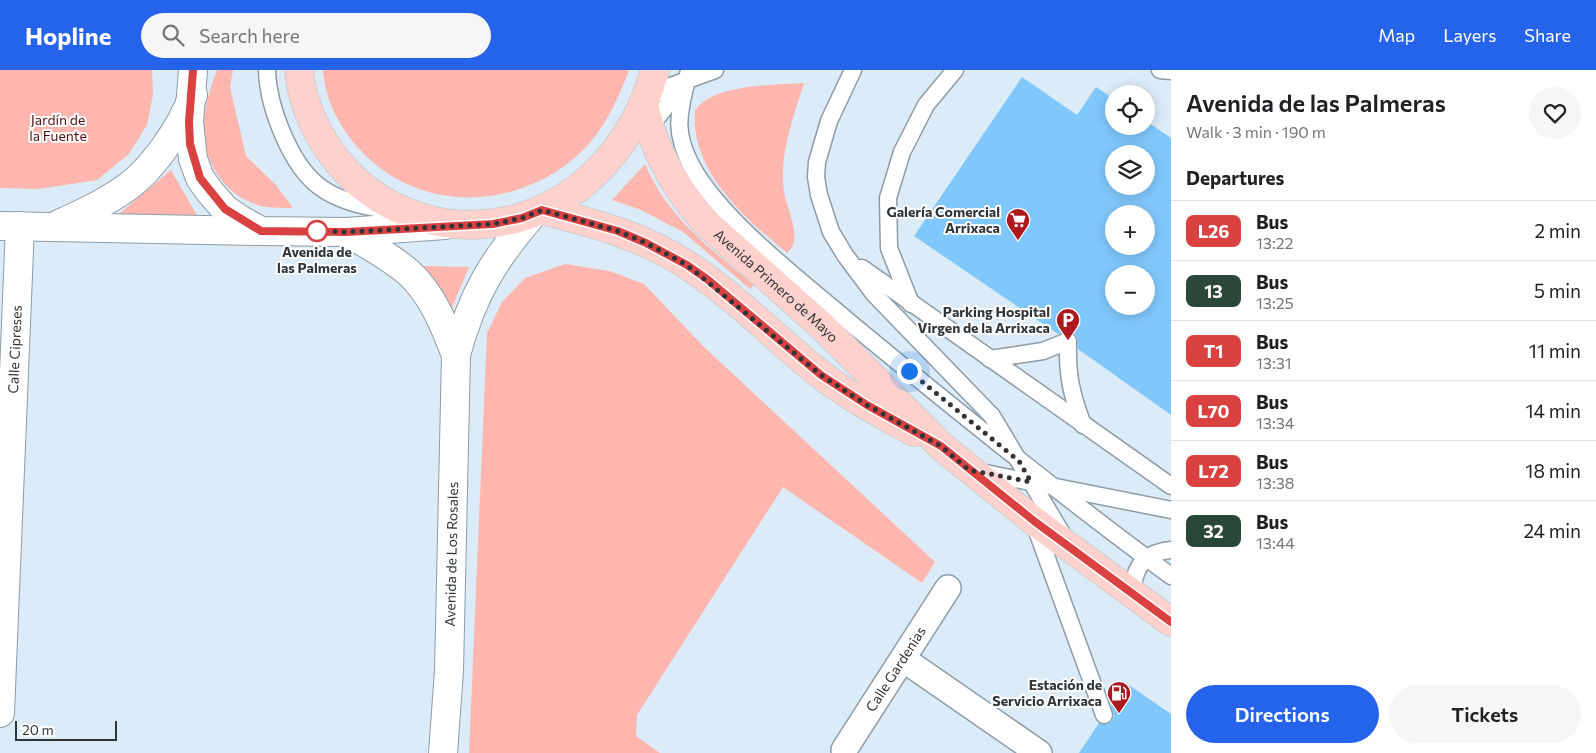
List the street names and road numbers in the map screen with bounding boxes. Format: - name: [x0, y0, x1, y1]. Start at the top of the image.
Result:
- street label: Avenida Primero de Mayo: [711, 225, 842, 346]
- street label: Calle Cipreses: [4, 305, 25, 394]
- street label: Avenida de Los Rosales: [441, 482, 461, 627]
- street label: Calle Gardenias: [862, 623, 929, 715]

